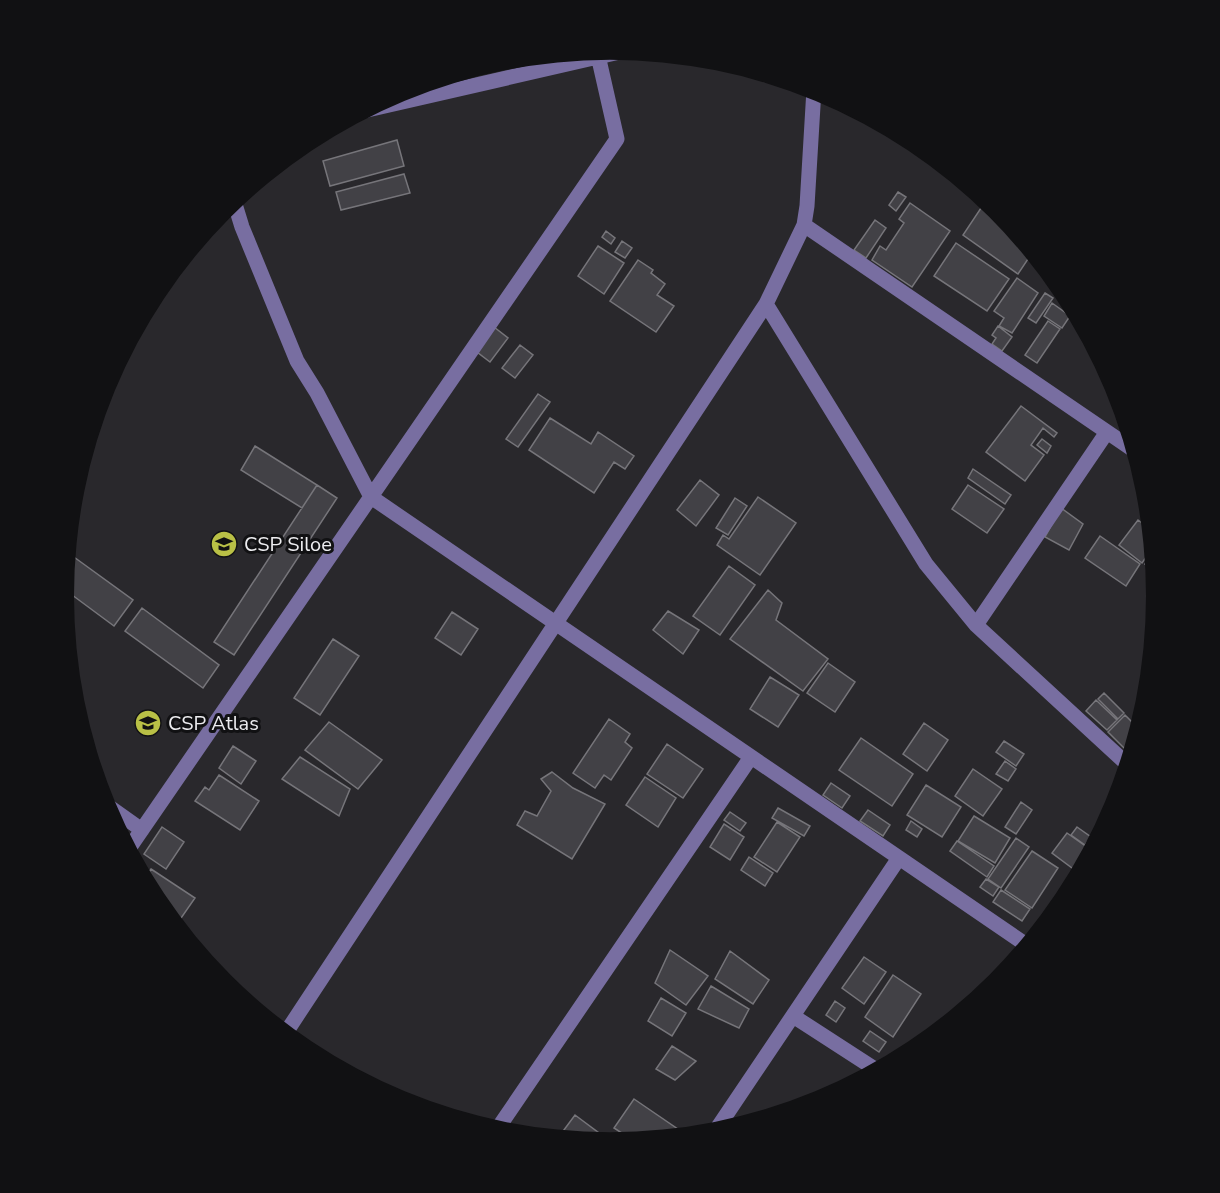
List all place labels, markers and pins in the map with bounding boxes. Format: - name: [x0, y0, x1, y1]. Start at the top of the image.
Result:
- school or university icon: CSP Siloe: [209, 529, 239, 559]
- place label: CSP Siloe: [244, 531, 332, 558]
- school or university icon: CSP Atlas: [133, 708, 163, 738]
- place label: CSP Atlas: [168, 710, 259, 737]

